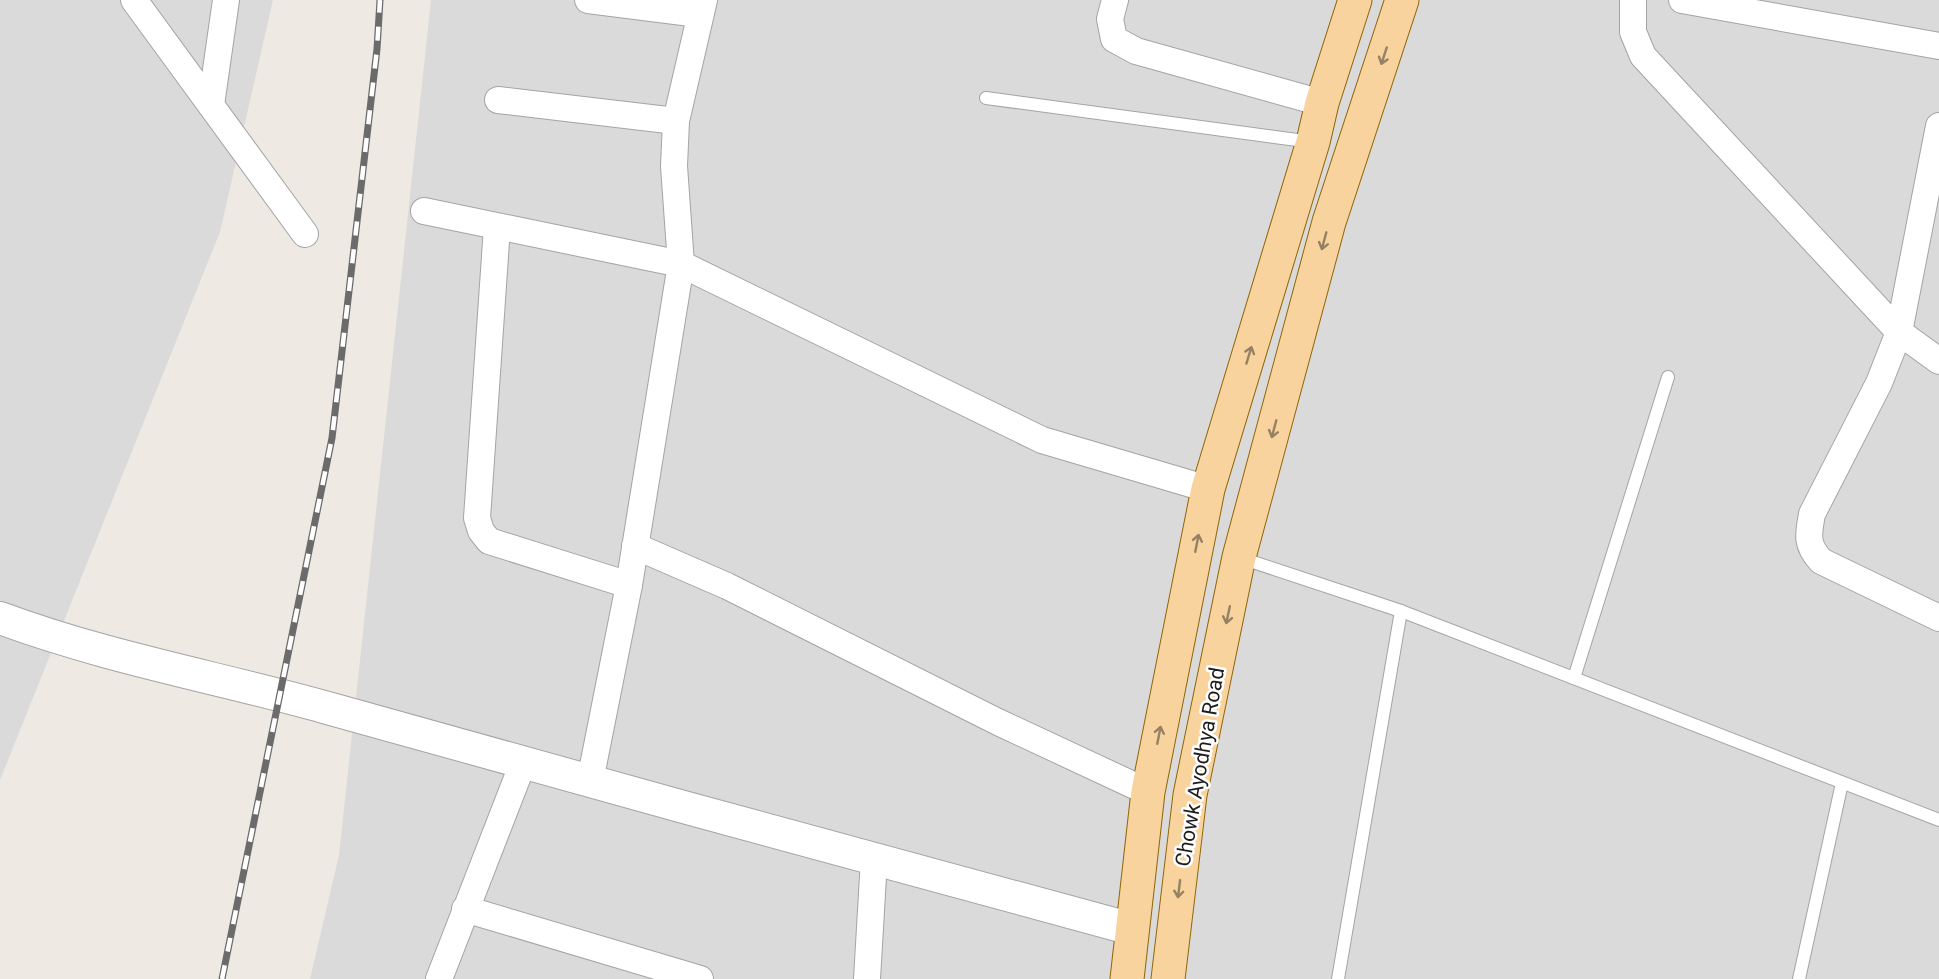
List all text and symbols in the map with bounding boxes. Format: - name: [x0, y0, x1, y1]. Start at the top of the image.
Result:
- one-way arrow: [1378, 46, 1389, 65]
- one-way arrow: [1318, 231, 1329, 250]
- one-way arrow: [1244, 346, 1255, 365]
- one-way arrow: [1267, 420, 1279, 439]
- one-way arrow: [1192, 534, 1203, 553]
- one-way arrow: [1221, 605, 1233, 624]
- street label: Chowk Ayodhya Road: [1171, 666, 1229, 868]
- one-way arrow: [1154, 725, 1165, 745]
- one-way arrow: [1173, 879, 1184, 898]

